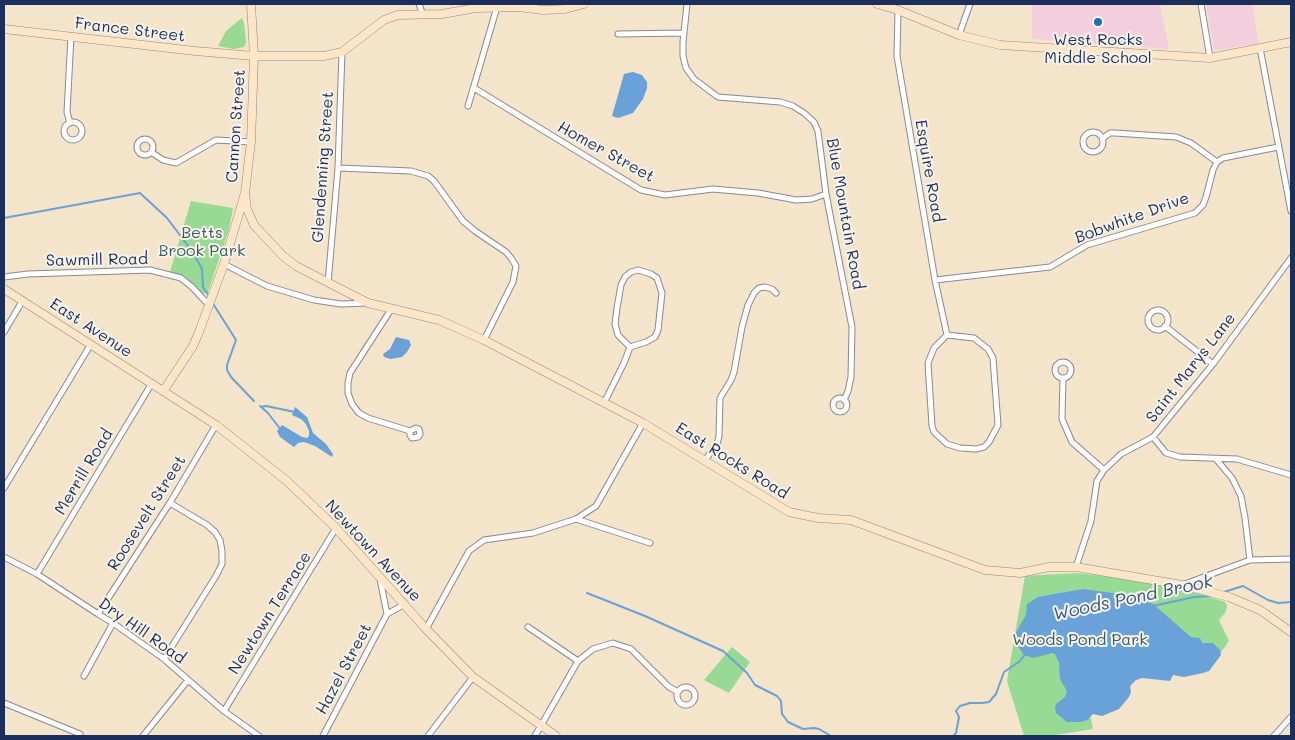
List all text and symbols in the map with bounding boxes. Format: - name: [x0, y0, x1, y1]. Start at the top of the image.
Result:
- street label: France Street: [74, 14, 186, 46]
- marker: West Rocks Middle School: [1092, 16, 1104, 28]
- place label: West Rocks Middle School: [1044, 30, 1152, 68]
- street label: Cannon Street: [222, 69, 250, 183]
- street label: Glendenning Street: [308, 91, 338, 243]
- street label: Homer Street: [554, 118, 658, 186]
- street label: Esquire Road: [911, 118, 947, 224]
- street label: Blue Mountain Road: [822, 137, 868, 291]
- street label: Bobwhite Drive: [1072, 188, 1192, 248]
- park label: Betts Brook Park: [159, 223, 245, 261]
- street label: Sawmill Road: [46, 250, 148, 270]
- street label: East Avenue: [46, 294, 136, 362]
- street label: Saint Marys Lane: [1142, 309, 1240, 427]
- street label: East Rocks Road: [672, 419, 792, 503]
- street label: Merrill Road: [51, 426, 117, 518]
- street label: Roosevelt Street: [104, 452, 190, 574]
- street label: Newtown Avenue: [321, 496, 425, 606]
- street label: Newtown Terrace: [224, 548, 316, 678]
- water label: Woods Pond Brook: [1051, 570, 1215, 626]
- street label: Dry Hill Road: [95, 594, 189, 668]
- street label: Hazel Street: [312, 620, 376, 718]
- park label: Woods Pond Park: [1012, 630, 1148, 650]

